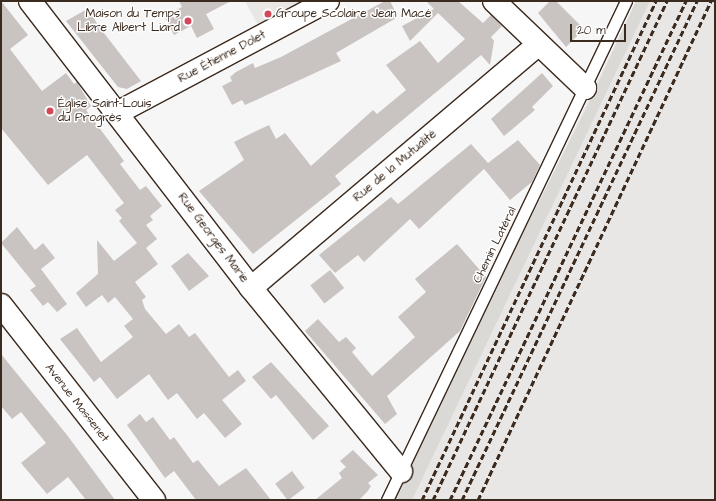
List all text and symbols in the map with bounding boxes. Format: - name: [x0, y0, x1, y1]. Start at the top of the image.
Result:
- place label: Maison du Temps Libre Albert Liard: [77, 7, 180, 35]
- place label: Groupe Scolaire Jean Macé: [276, 7, 431, 21]
- marker: Groupe Scolaire Jean Macé: [263, 9, 273, 19]
- marker: Maison du Temps Libre Albert Liard: [183, 16, 193, 26]
- scale bar: [572, 16, 628, 42]
- text: 20 m: [577, 22, 606, 39]
- street label: Rue Étienne Dolet: [176, 28, 268, 86]
- place label: Église Saint-Louis du Progrès: [58, 97, 152, 125]
- marker: Église Saint-Louis du Progrès: [45, 106, 55, 116]
- street label: Rue de la Mutualité: [350, 127, 440, 205]
- street label: Rue Georges Marie: [175, 190, 251, 286]
- street label: Chemin Latéral: [470, 204, 520, 286]
- street label: Avenue Massenet: [42, 361, 112, 445]

